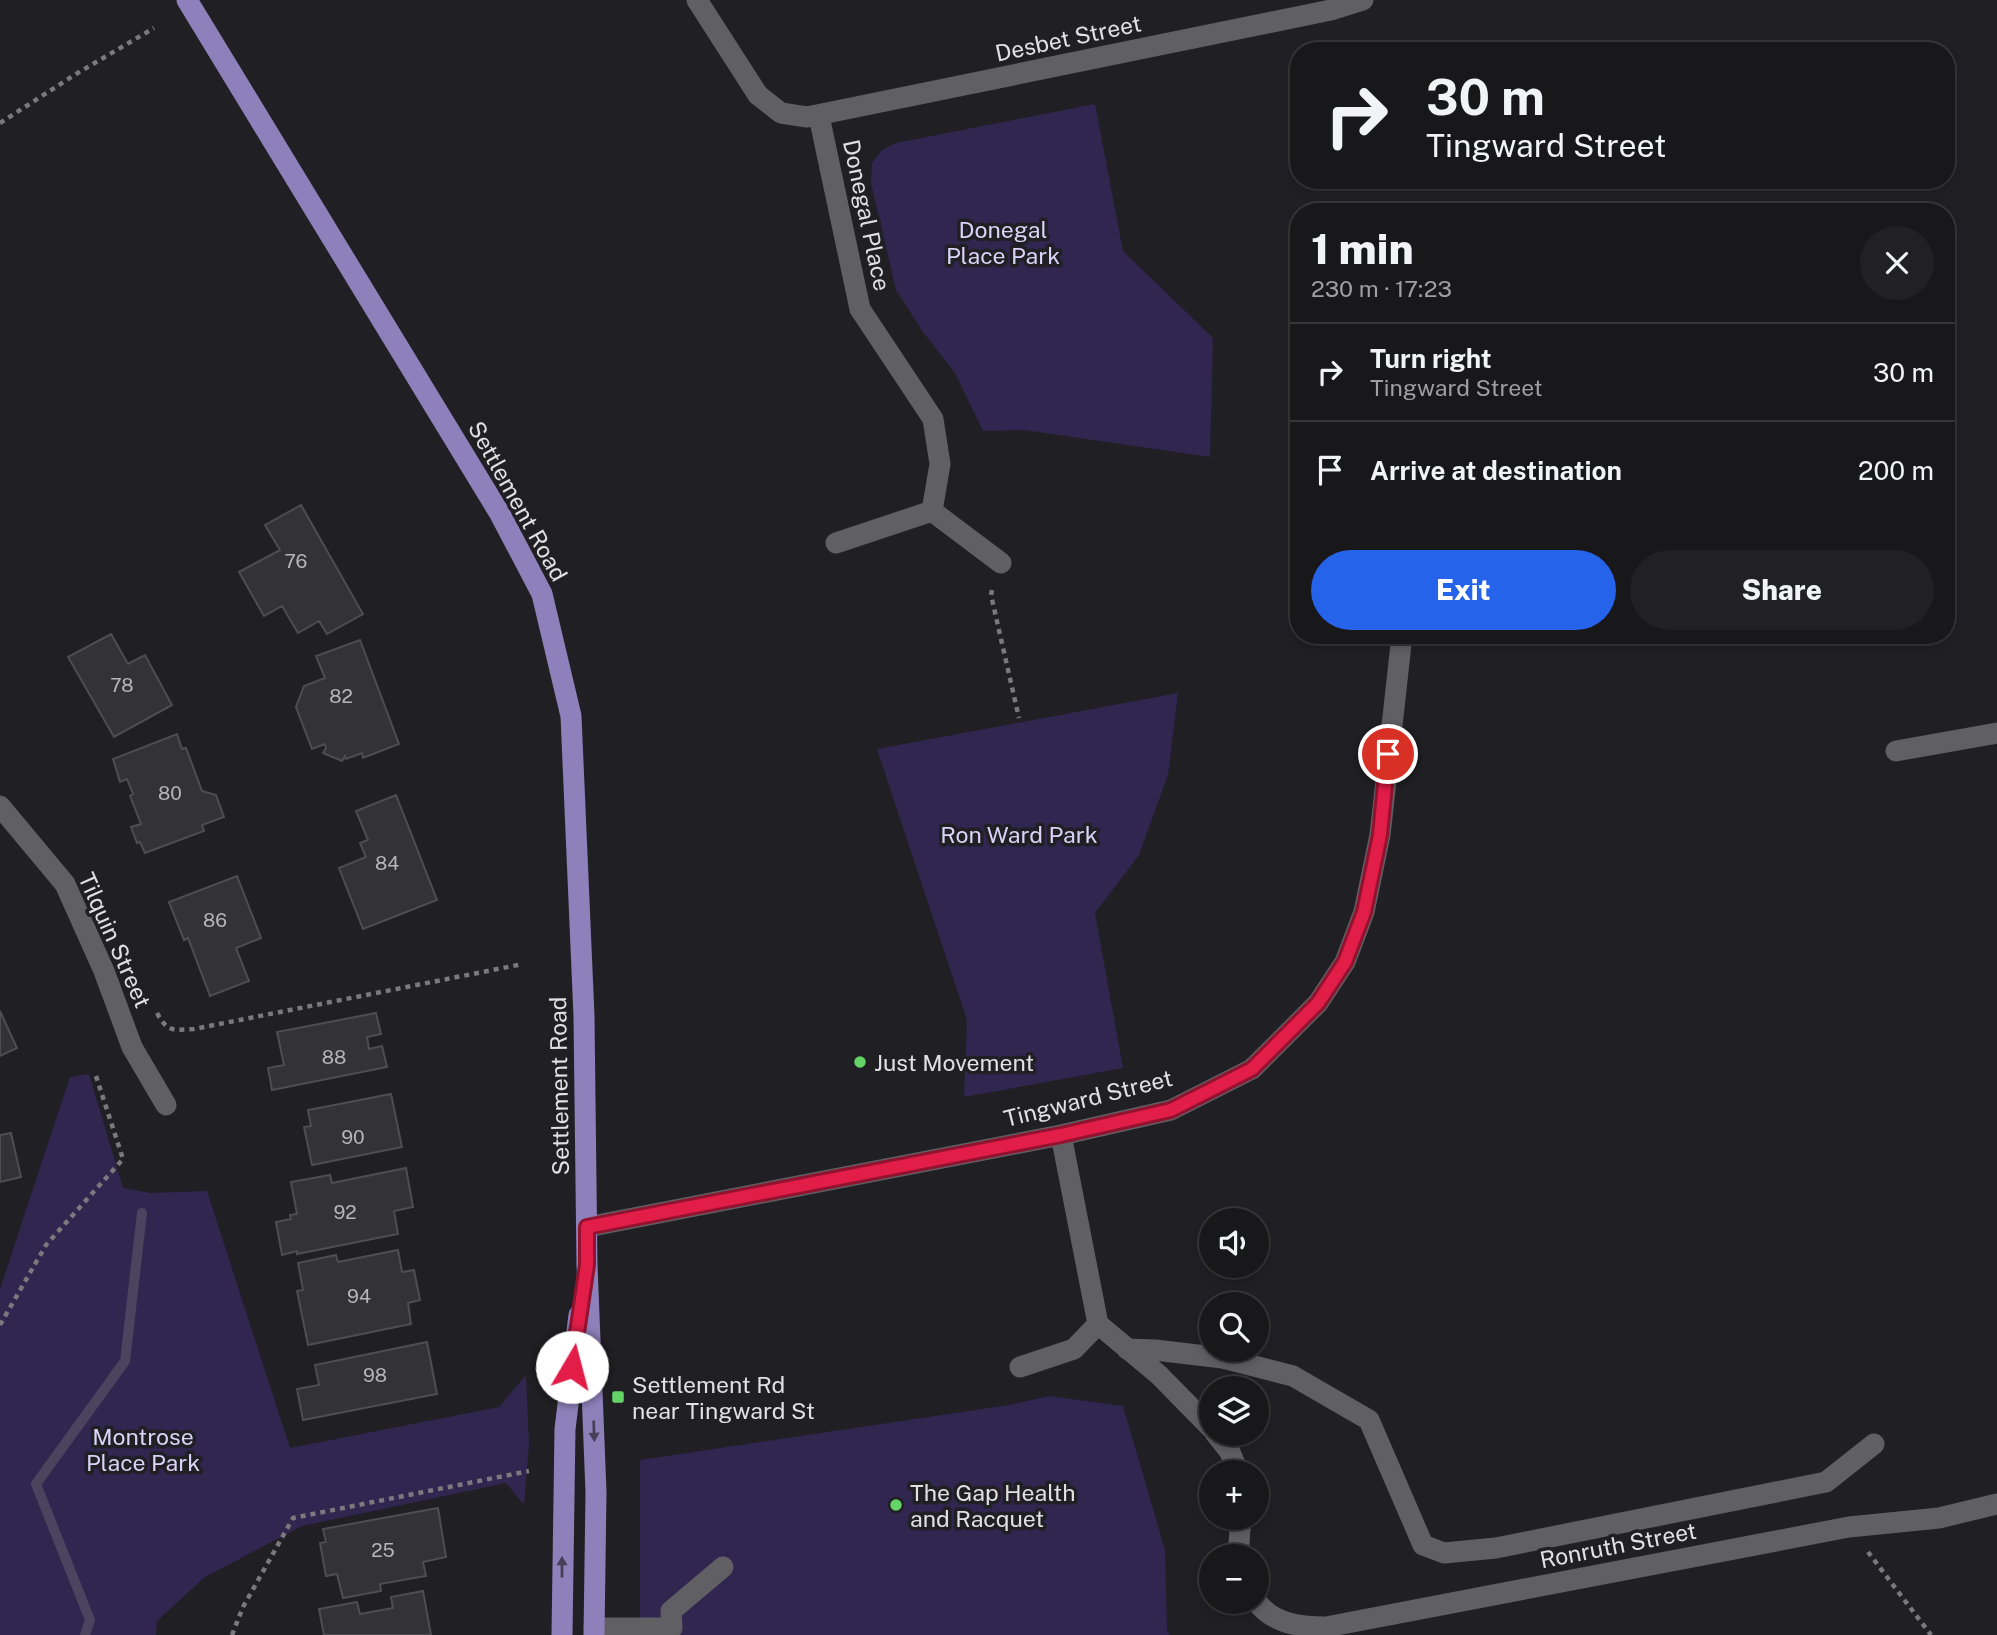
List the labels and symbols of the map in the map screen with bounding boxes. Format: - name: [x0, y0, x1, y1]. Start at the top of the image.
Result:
- street label: Desbet Street: [993, 9, 1143, 67]
- street label: Donegal Place: [838, 137, 896, 293]
- park label: Donegal Place Park: [946, 216, 1060, 269]
- street label: Settlement Road: [463, 416, 573, 586]
- house number: 76: [285, 550, 307, 572]
- house number: 78: [110, 674, 134, 696]
- house number: 82: [329, 685, 353, 707]
- pin: [1358, 724, 1418, 784]
- house number: 80: [158, 782, 182, 804]
- park label: Ron Ward Park: [940, 821, 1098, 848]
- house number: 84: [375, 852, 399, 874]
- street label: Tilquin Street: [73, 868, 157, 1012]
- house number: 86: [203, 909, 227, 931]
- street label: Settlement Road: [544, 996, 574, 1176]
- house number: 88: [322, 1046, 346, 1068]
- place label: Just Movement: [874, 1049, 1034, 1076]
- marker: Just Movement: [852, 1054, 868, 1070]
- street label: Tingward Street: [1001, 1064, 1175, 1132]
- house number: 90: [341, 1126, 365, 1148]
- house number: 92: [333, 1201, 357, 1223]
- house number: 94: [347, 1285, 371, 1307]
- position arrow: [535, 1330, 609, 1404]
- house number: 98: [363, 1364, 387, 1386]
- place label: Settlement Rd near Tingward St: [632, 1371, 815, 1424]
- marker: Settlement Rd near Tingward St: [610, 1389, 626, 1405]
- one-way arrow: [588, 1420, 599, 1442]
- park label: Montrose Place Park: [86, 1423, 200, 1476]
- place label: The Gap Health and Racquet: [910, 1479, 1075, 1532]
- marker: The Gap Health and Racquet: [888, 1497, 904, 1513]
- street label: Ronruth Street: [1537, 1517, 1699, 1573]
- house number: 25: [371, 1539, 395, 1561]
- one-way arrow: [556, 1556, 568, 1578]

